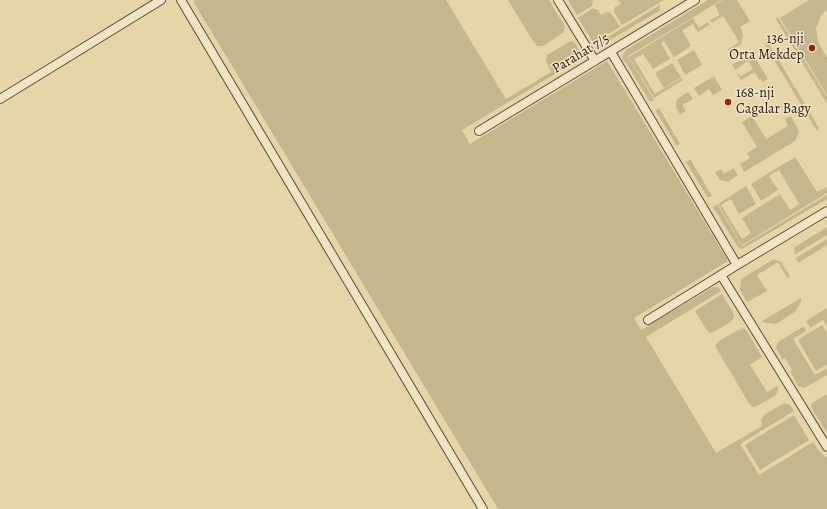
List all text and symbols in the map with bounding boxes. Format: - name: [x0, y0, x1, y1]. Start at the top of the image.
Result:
- street label: Parahat 7/5: [549, 30, 613, 78]
- place label: 136-nji Orta Mekdep: [729, 32, 804, 64]
- marker: 136-nji Orta Mekdep: [807, 43, 817, 53]
- place label: 168-nji Cagalar Bagy: [736, 86, 811, 118]
- marker: 168-nji Cagalar Bagy: [723, 97, 733, 107]

